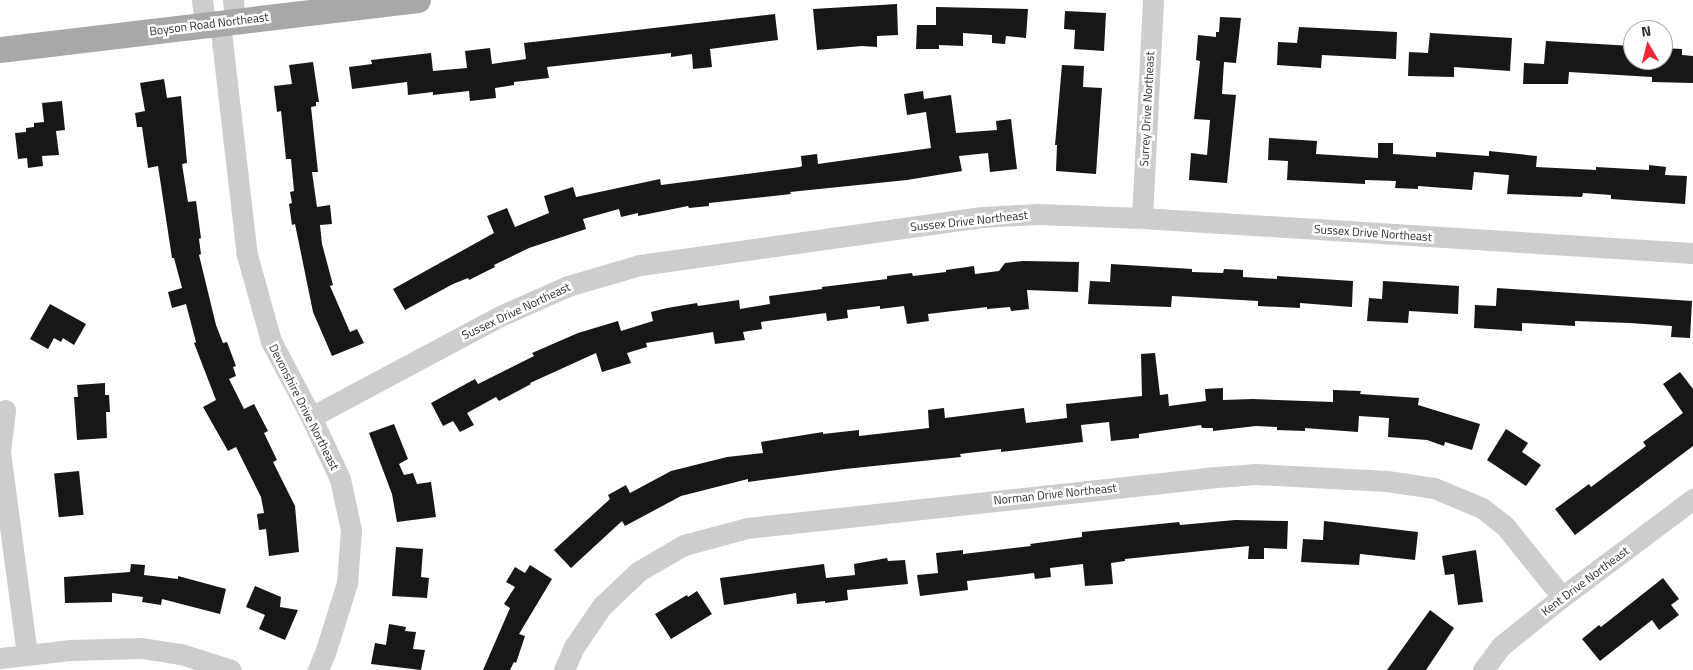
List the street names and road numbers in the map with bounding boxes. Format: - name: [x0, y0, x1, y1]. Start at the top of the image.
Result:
- street label: Boyson Road Northeast: [149, 10, 269, 38]
- street label: Surrey Drive Northeast: [1137, 51, 1157, 167]
- street label: Sussex Drive Northeast: [910, 208, 1028, 234]
- street label: Sussex Drive Northeast: [1314, 222, 1432, 244]
- street label: Sussex Drive Northeast: [459, 280, 573, 342]
- street label: Devonshire Drive Northeast: [266, 342, 342, 472]
- street label: Norman Drive Northeast: [993, 480, 1117, 508]
- street label: Kent Drive Northeast: [1538, 543, 1632, 619]

